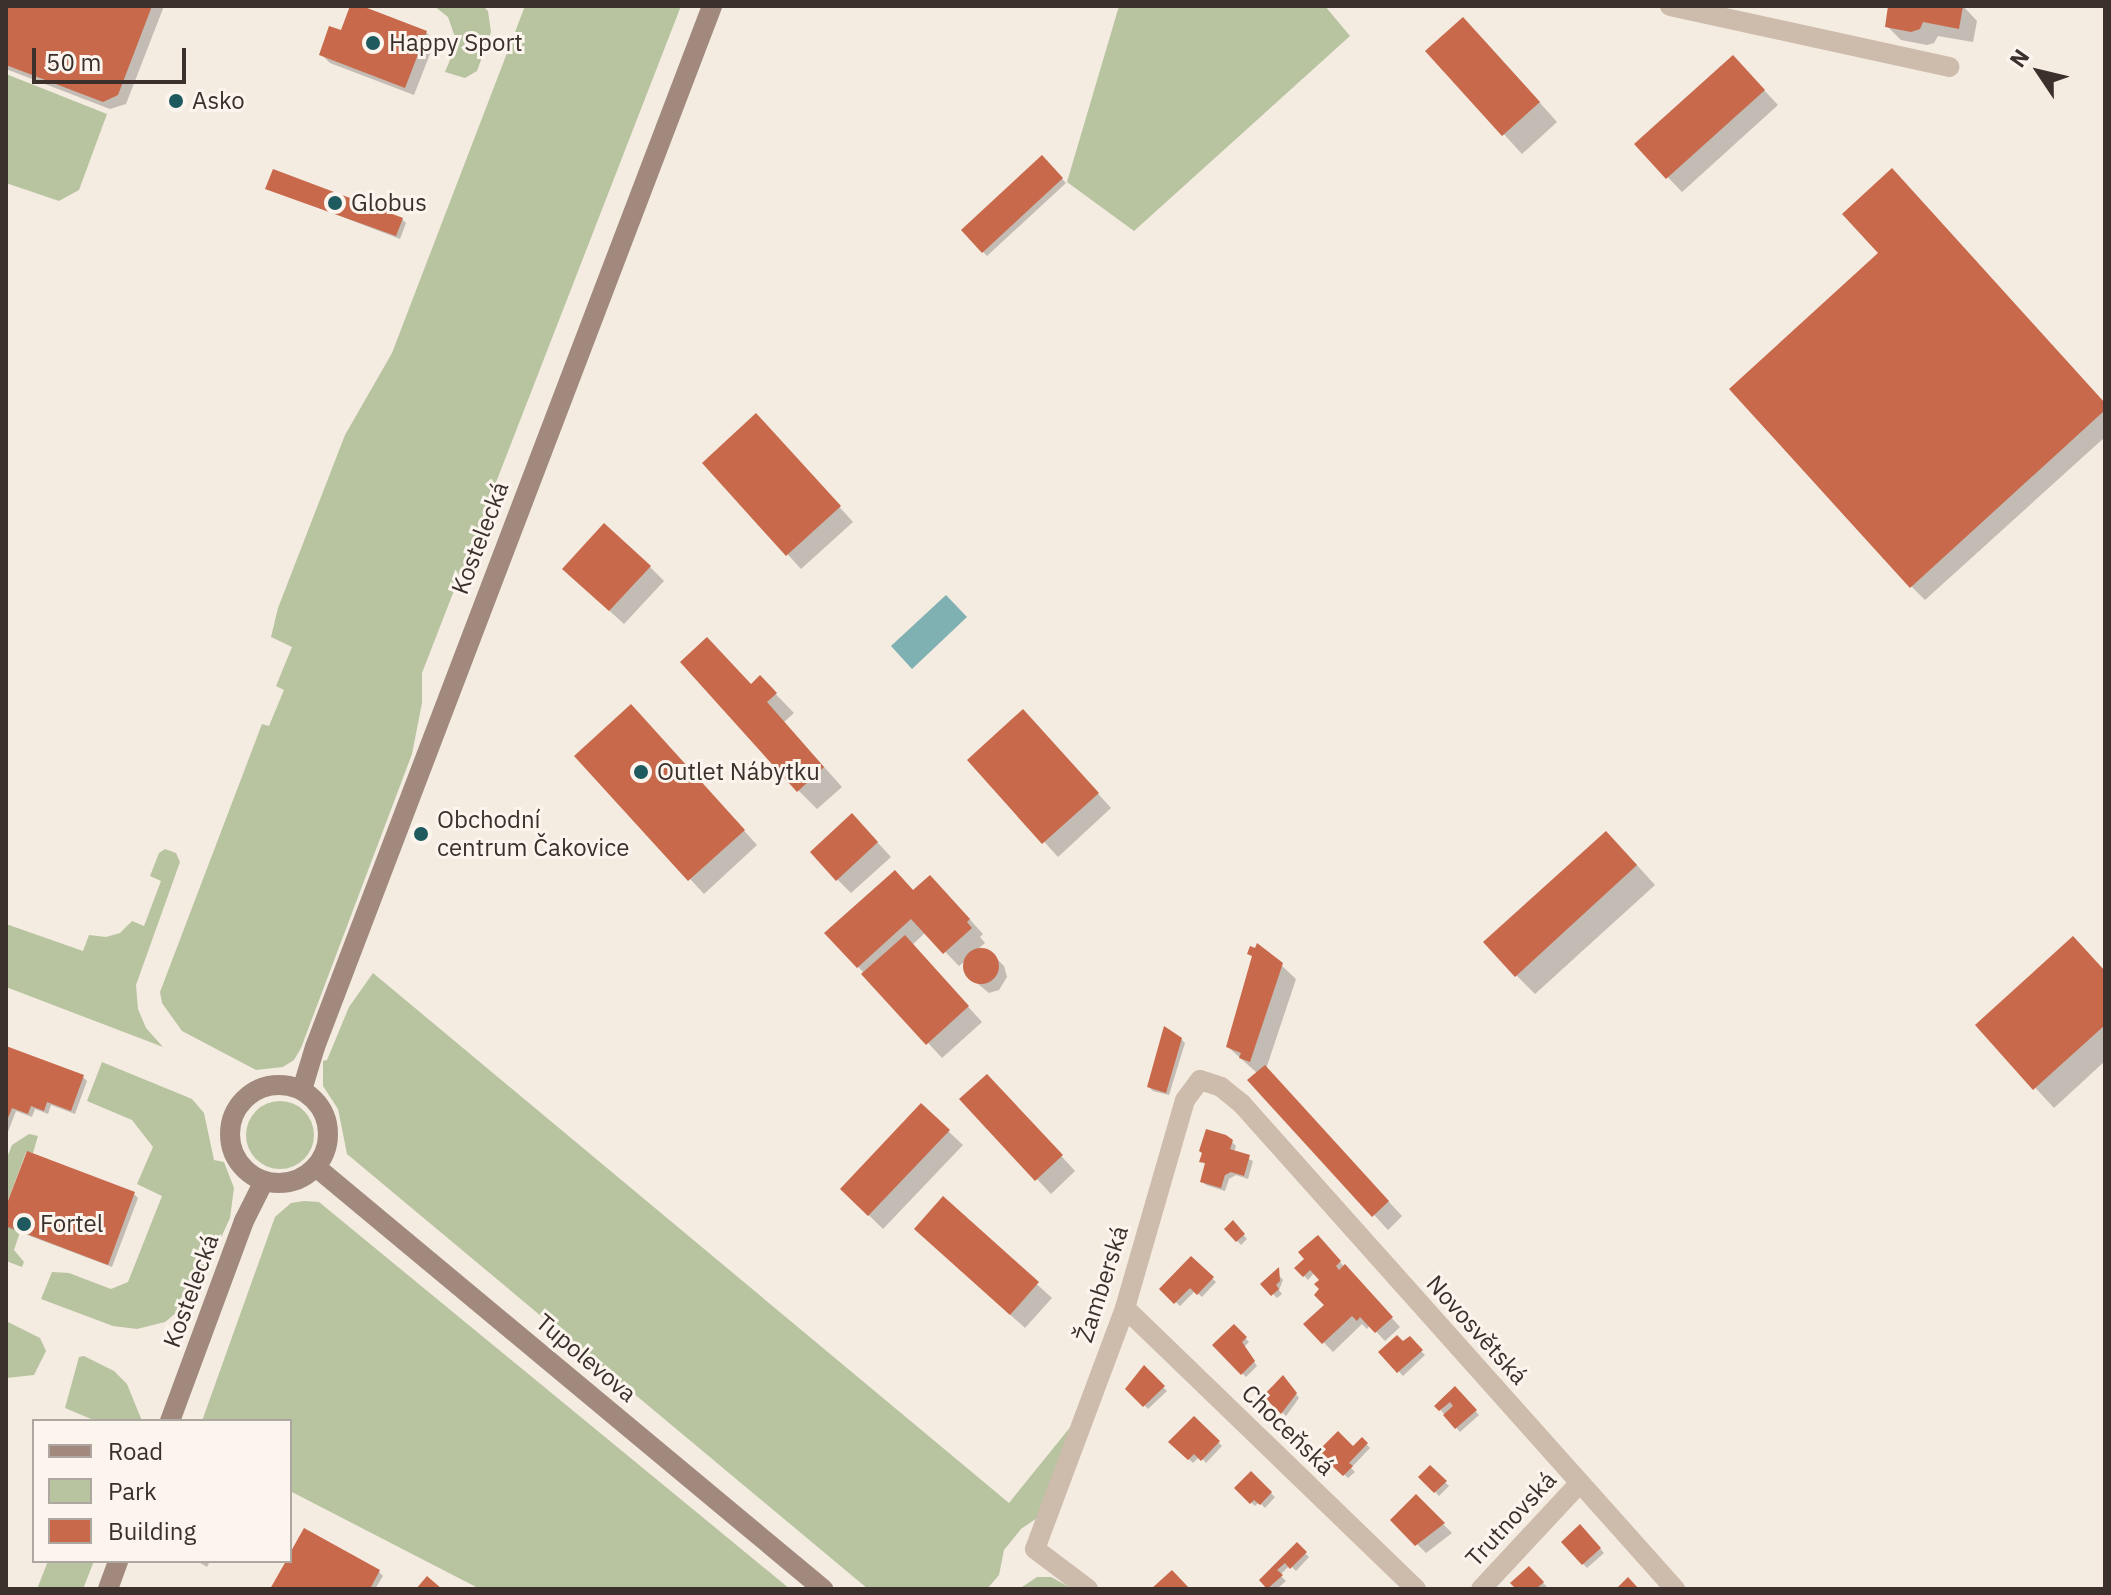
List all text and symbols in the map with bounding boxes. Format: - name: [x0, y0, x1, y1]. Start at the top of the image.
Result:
- place label: Happy Sport: [389, 29, 523, 57]
- scale bar: [36, 32, 190, 82]
- north arrow: [1999, 32, 2079, 112]
- marker: Happy Sport: [364, 34, 382, 52]
- text: N: [2002, 43, 2035, 73]
- text: 50 m: [46, 46, 101, 78]
- place label: Asko: [192, 87, 245, 115]
- marker: Asko: [167, 92, 185, 110]
- place label: Globus: [351, 189, 427, 217]
- marker: Globus: [326, 194, 344, 212]
- street label: Kostelecká: [445, 478, 515, 598]
- place label: Outlet Nábytku: [657, 758, 820, 786]
- marker: Outlet Nábytku: [632, 763, 650, 781]
- place label: Obchodní centrum Čakovice: [437, 806, 629, 862]
- marker: Obchodní centrum Čakovice: [412, 825, 430, 843]
- place label: Fortel: [40, 1210, 103, 1238]
- marker: Fortel: [15, 1215, 33, 1233]
- street label: Žamberská: [1070, 1222, 1134, 1346]
- street label: Kostelecká: [157, 1231, 225, 1351]
- street label: Novosvětská: [1420, 1269, 1534, 1391]
- street label: Tupolevova: [530, 1308, 642, 1408]
- street label: Choceňská: [1236, 1379, 1340, 1481]
- legend: [32, 1419, 292, 1563]
- text: Road: [108, 1435, 163, 1467]
- street label: Trutnovská: [1460, 1466, 1562, 1572]
- text: Park: [108, 1475, 157, 1507]
- text: Building: [108, 1515, 196, 1547]

